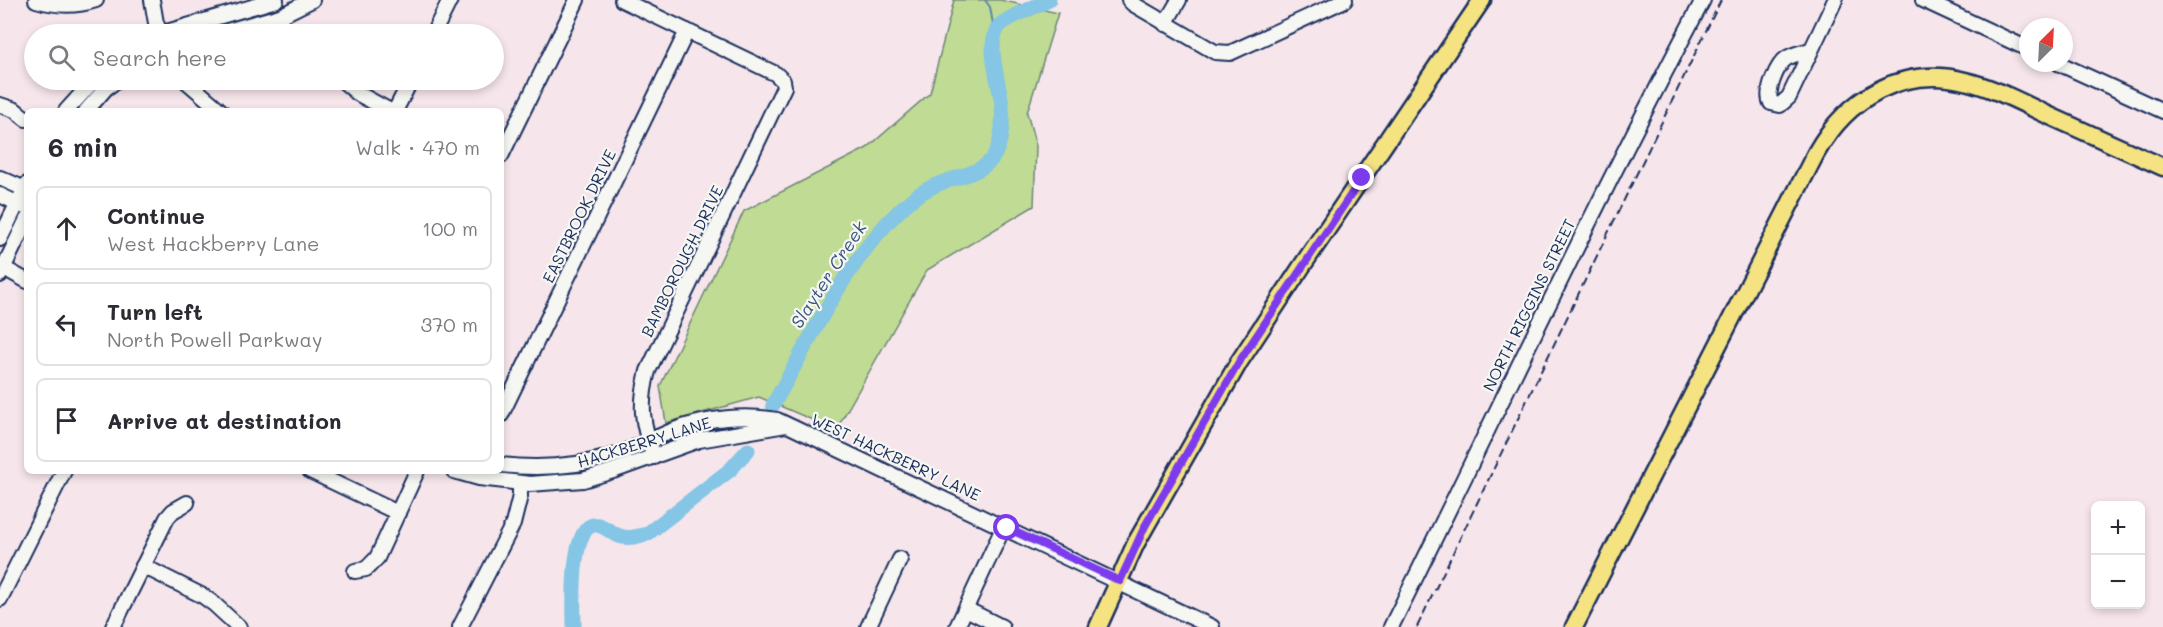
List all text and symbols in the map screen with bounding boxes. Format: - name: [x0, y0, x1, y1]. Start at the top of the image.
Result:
- north arrow: [2019, 18, 2073, 72]
- search box: [24, 24, 504, 90]
- icon: search: [45, 41, 78, 74]
- text: Search here: [93, 43, 227, 72]
- text: 6 min: [48, 130, 117, 164]
- text: Walk · 470 m: [355, 134, 480, 160]
- street label: EASTBROOK DRIVE: [537, 145, 620, 286]
- route end: [1348, 164, 1374, 190]
- street label: BAMBOROUGH DRIVE: [636, 182, 727, 340]
- text: Continue: [107, 201, 205, 230]
- icon: ahead: [50, 212, 83, 245]
- text: 100 m: [422, 215, 478, 241]
- street label: NORTH RIGGINS STREET: [1478, 215, 1580, 395]
- water label: Slayter Creek: [785, 216, 872, 333]
- text: West Hackberry Lane: [107, 230, 319, 256]
- text: Turn left: [107, 297, 203, 326]
- icon: left: [50, 308, 83, 341]
- text: 370 m: [420, 311, 478, 337]
- text: North Powell Parkway: [107, 326, 322, 352]
- icon: arrive: [50, 404, 83, 437]
- text: Arrive at destination: [107, 406, 342, 435]
- street label: WEST HACKBERRY LANE: [808, 408, 984, 505]
- street label: HACKBERRY LANE: [575, 411, 713, 472]
- map controls: [2091, 501, 2145, 609]
- button: +: [2091, 501, 2145, 555]
- route start: [993, 514, 1019, 540]
- button: −: [2091, 555, 2145, 609]

